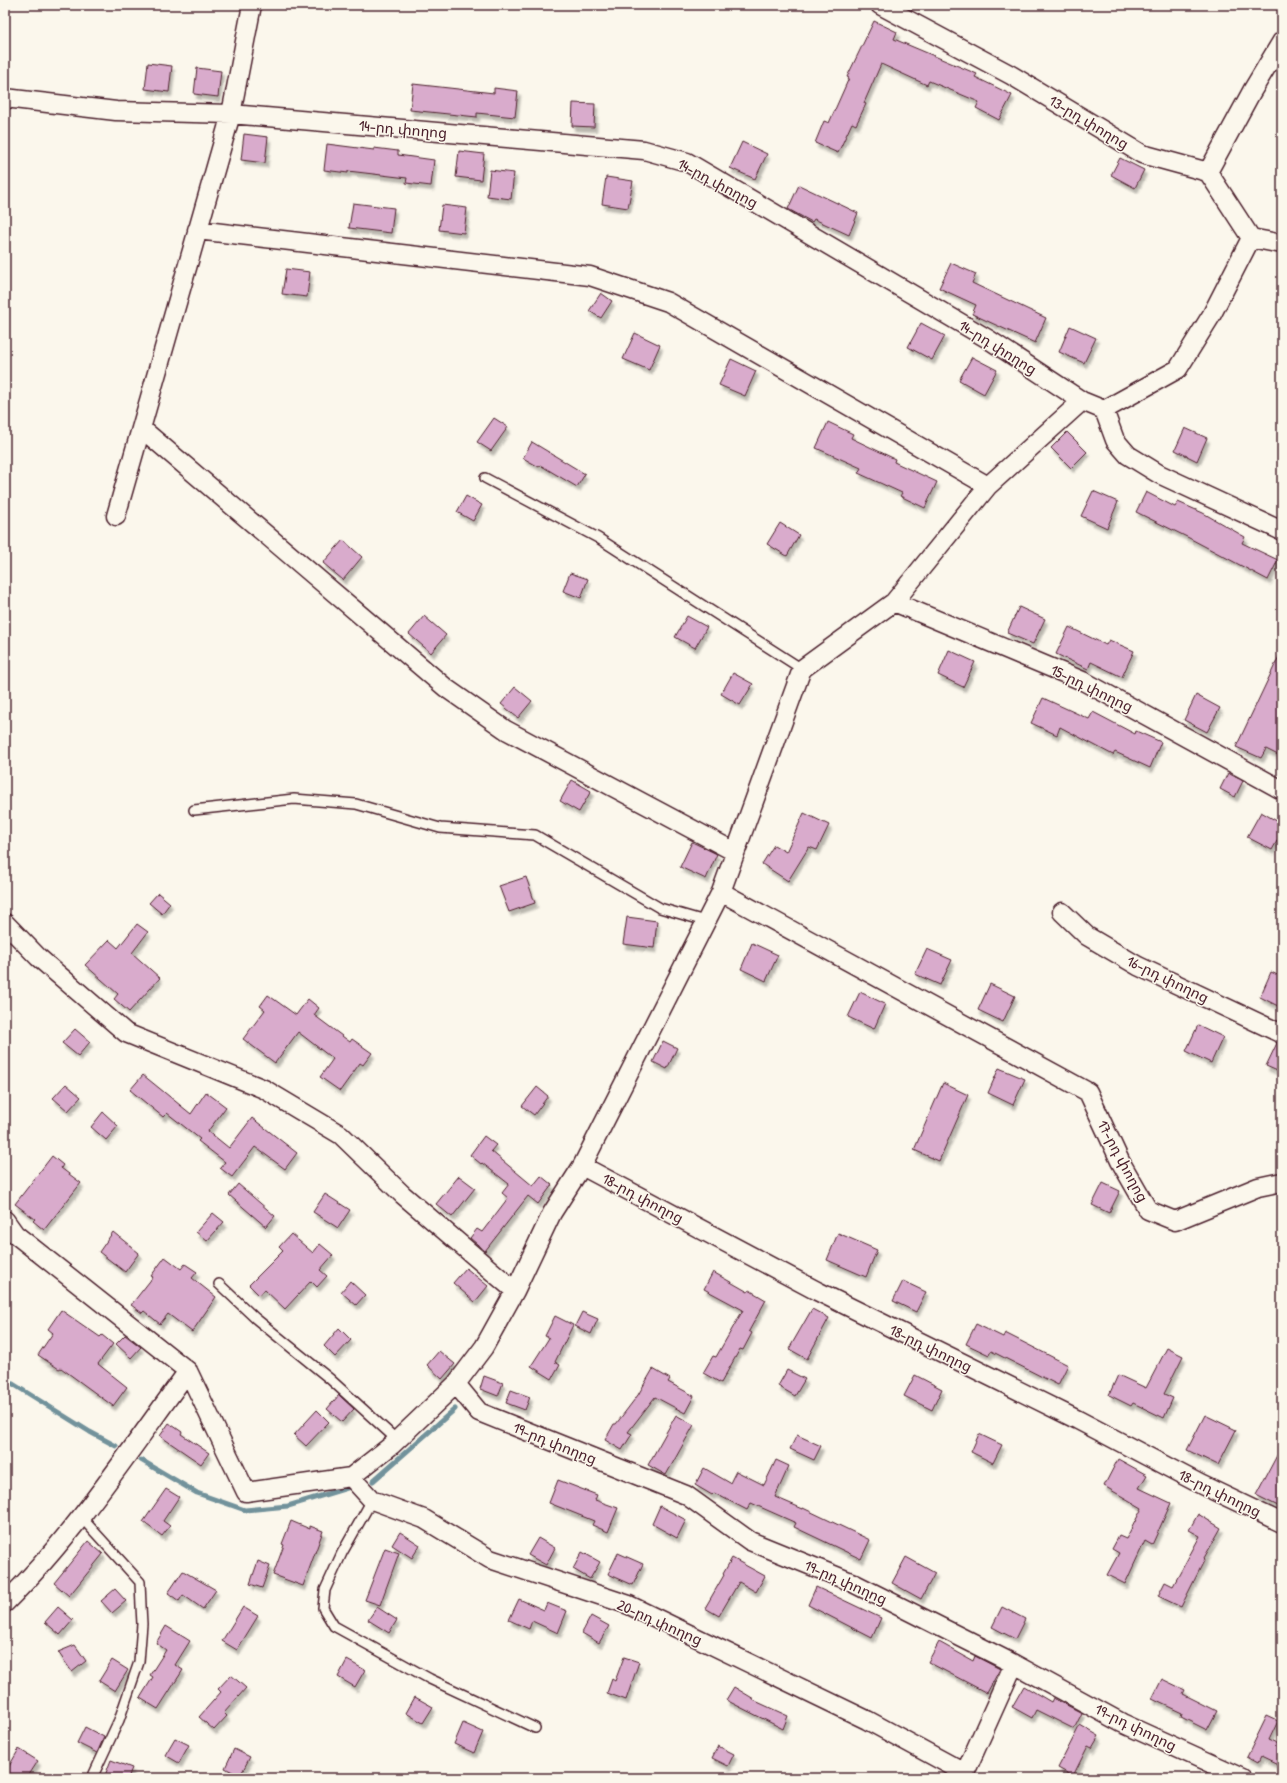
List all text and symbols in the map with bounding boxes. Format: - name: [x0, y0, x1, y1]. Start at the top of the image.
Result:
- street label: 13-րդ փողոց: [1045, 90, 1133, 154]
- street label: 14-րդ փողոց: [358, 115, 448, 143]
- street label: 14-րդ փողոց: [674, 153, 762, 213]
- street label: 14-րդ փողոց: [955, 315, 1041, 379]
- street label: 15-րդ փողոց: [1047, 659, 1137, 717]
- street label: 16-րդ փողոց: [1123, 950, 1213, 1008]
- street label: 17-րդ փողոց: [1093, 1116, 1153, 1206]
- street label: 18-րդ փողոց: [599, 1168, 687, 1228]
- street label: 18-րդ փողոց: [886, 1319, 976, 1377]
- street label: 19-րդ փողոց: [510, 1417, 600, 1469]
- street label: 18-րդ փողոց: [1175, 1464, 1265, 1522]
- street label: 19-րդ փողոց: [801, 1554, 891, 1610]
- street label: 20-րդ փողոց: [614, 1594, 706, 1650]
- street label: 19-րդ փողոց: [1092, 1698, 1180, 1756]

